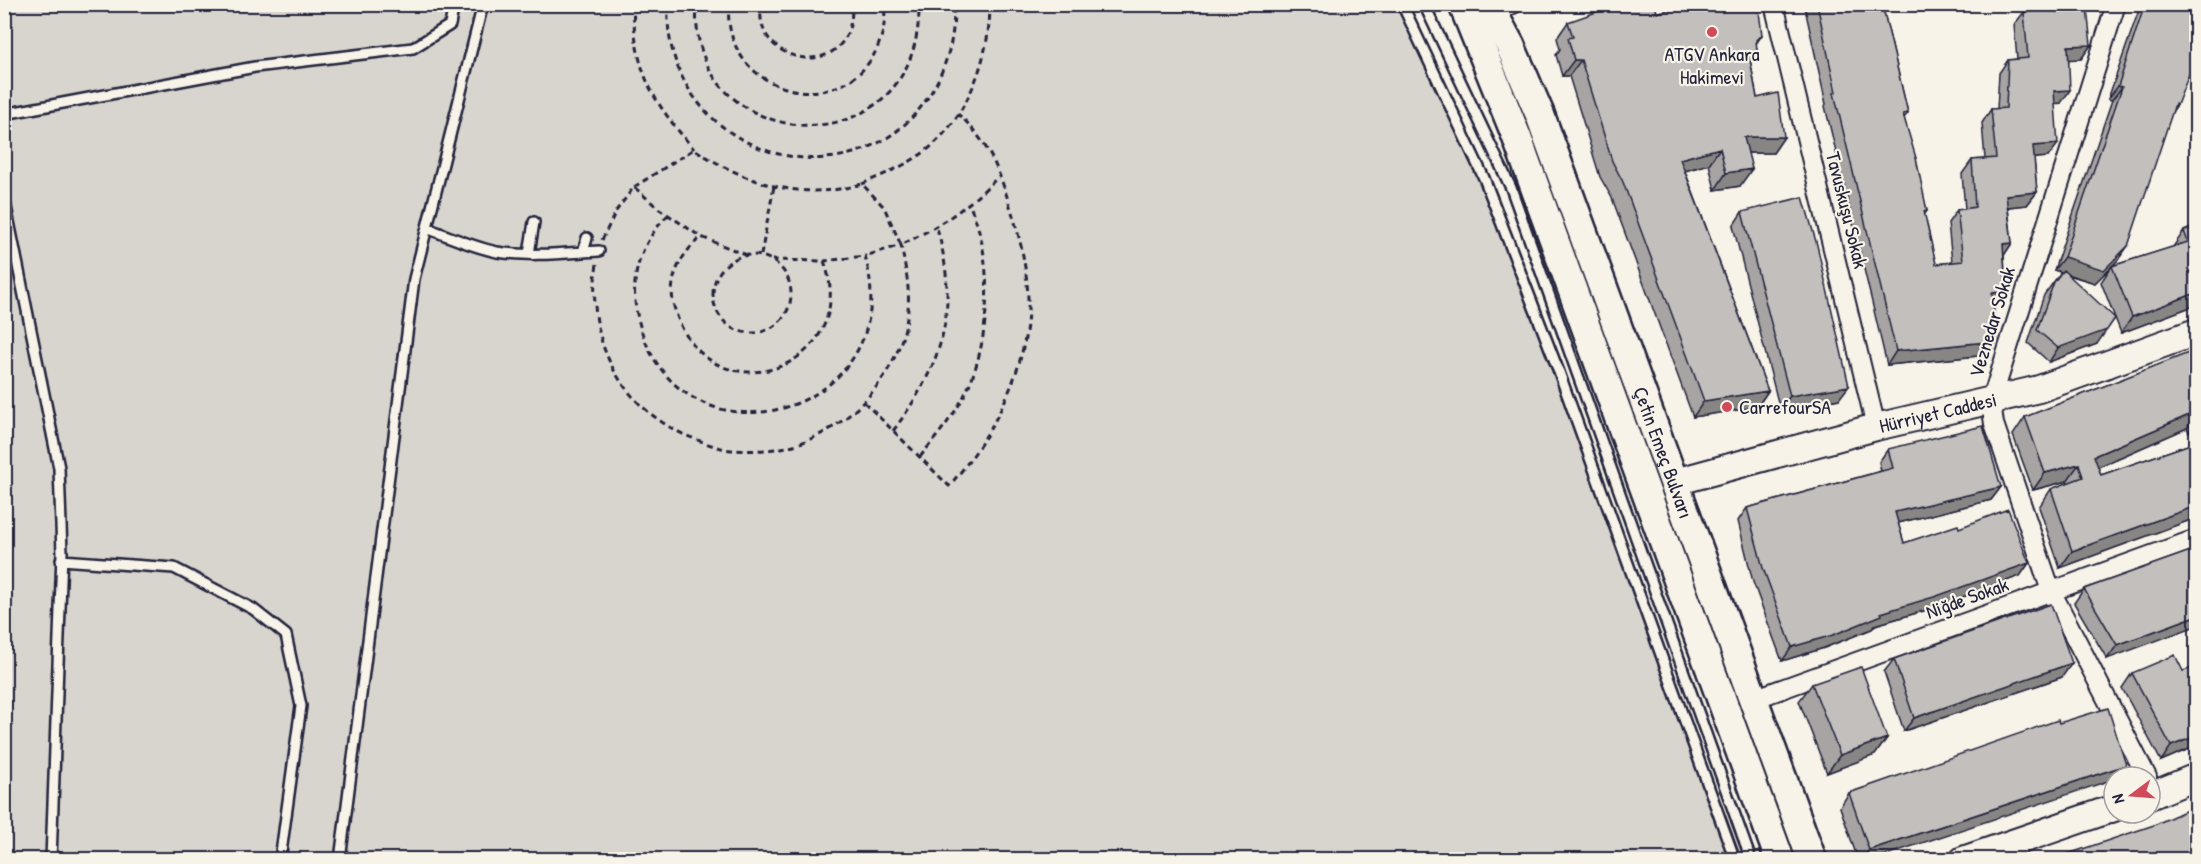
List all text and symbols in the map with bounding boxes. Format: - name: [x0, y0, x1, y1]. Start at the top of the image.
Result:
- marker: ATGV Ankara Hakimevi: [1705, 25, 1719, 39]
- place label: ATGV Ankara Hakimevi: [1664, 40, 1760, 90]
- street label: Tavuskuşu Sokak: [1820, 149, 1875, 271]
- street label: Veznedar Sokak: [1962, 263, 2021, 380]
- street label: Çetin Emeç Bulvarı: [1627, 383, 1700, 522]
- street label: Hürriyet Caddesi: [1876, 385, 1999, 439]
- place label: CarrefourSA: [1739, 393, 1831, 420]
- marker: CarrefourSA: [1720, 400, 1734, 414]
- street label: Niğde Sokak: [1922, 570, 2012, 625]
- north arrow: [2102, 765, 2162, 825]
- text: N: [2106, 792, 2129, 806]

